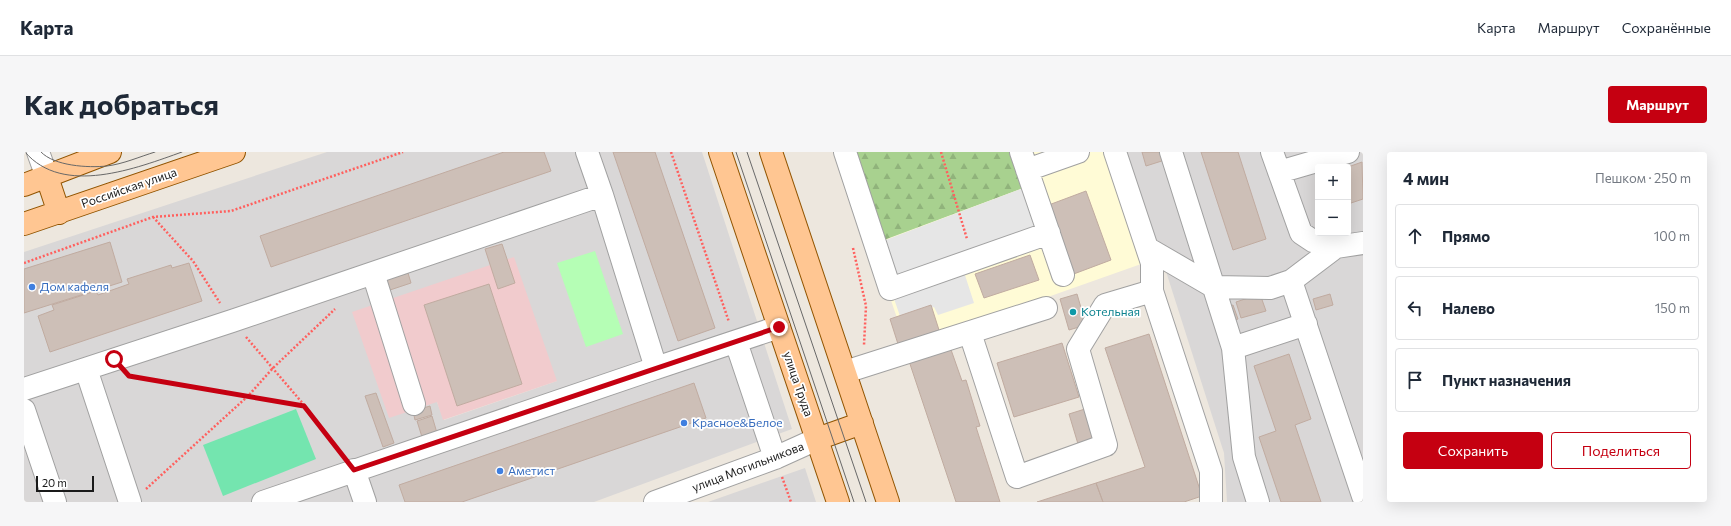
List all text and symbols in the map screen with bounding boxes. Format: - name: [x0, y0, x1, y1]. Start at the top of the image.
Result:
- text: Карта: [20, 16, 73, 39]
- text: Карта: [1477, 19, 1515, 36]
- text: Маршрут: [1537, 19, 1600, 36]
- text: Сохранённые: [1622, 19, 1711, 36]
- button: Маршрут: [1608, 86, 1707, 123]
- text: Как добраться: [24, 87, 219, 121]
- street label: Российская улица: [79, 164, 178, 210]
- map controls: [1315, 164, 1351, 236]
- button: +: [1315, 164, 1351, 200]
- text: 4 мин: [1403, 168, 1449, 189]
- text: Пешком · 250 m: [1595, 170, 1691, 186]
- button: −: [1315, 200, 1351, 236]
- icon: ahead: [1404, 225, 1426, 247]
- text: Прямо: [1442, 227, 1490, 245]
- text: 100 m: [1654, 228, 1690, 244]
- place label: Дом кафеля: [40, 279, 109, 293]
- marker: Дом кафеля: [27, 282, 37, 292]
- icon: left: [1404, 297, 1426, 319]
- text: Налево: [1442, 299, 1495, 317]
- text: 150 m: [1655, 300, 1690, 316]
- place label: Котельная: [1081, 304, 1140, 318]
- marker: Котельная: [1068, 307, 1078, 317]
- route end: [770, 318, 788, 336]
- street label: улица Труда: [781, 349, 817, 418]
- route start: [105, 350, 123, 368]
- icon: arrive: [1404, 369, 1426, 391]
- text: Пункт назначения: [1442, 371, 1571, 389]
- place label: Красное&Белое: [692, 415, 783, 429]
- marker: Красное&Белое: [679, 418, 689, 428]
- button: Сохранить: [1403, 432, 1543, 469]
- button: Поделиться: [1551, 432, 1691, 469]
- street label: улица Могильникова: [690, 438, 806, 494]
- place label: Аметист: [508, 463, 556, 477]
- marker: Аметист: [495, 466, 505, 476]
- scale bar: [36, 474, 94, 493]
- text: 20 m: [42, 476, 67, 489]

